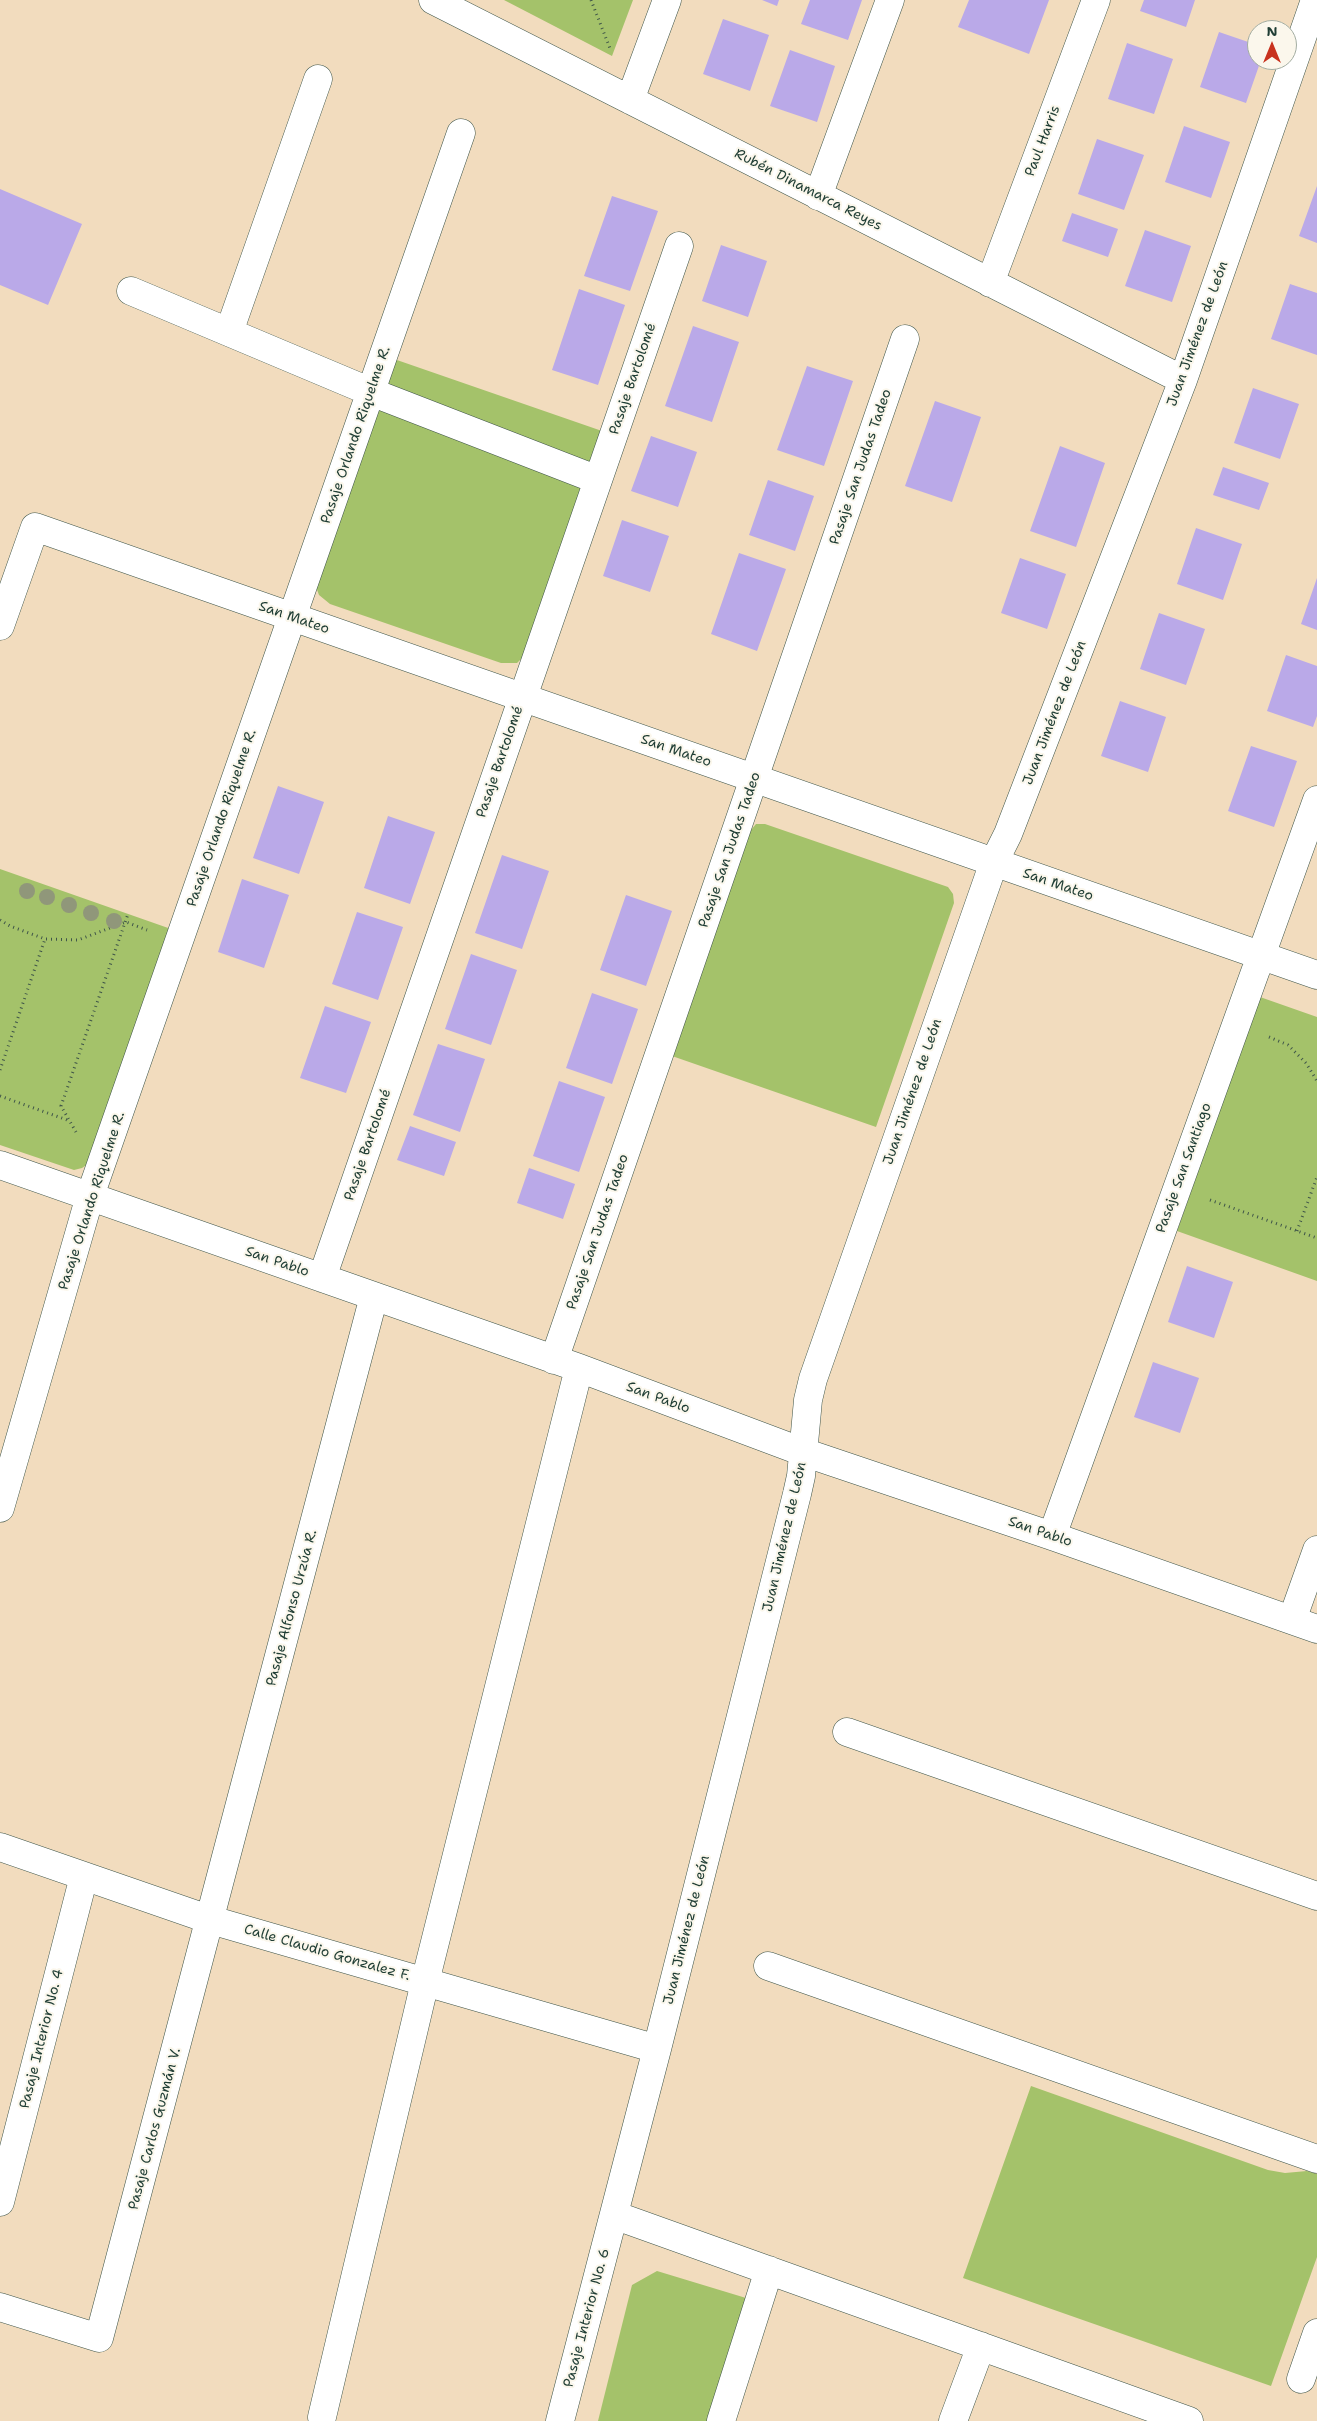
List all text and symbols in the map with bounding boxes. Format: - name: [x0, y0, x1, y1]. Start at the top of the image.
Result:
- north arrow: [1247, 20, 1297, 70]
- text: N: [1266, 22, 1278, 40]
- street label: Paul Harris: [1022, 103, 1064, 179]
- street label: Rubén Dinamarca Reyes: [731, 145, 885, 235]
- street label: Juan Jiménez de León: [1164, 259, 1232, 409]
- street label: Pasaje Bartolomé: [606, 321, 660, 437]
- street label: Pasaje Orlando Riquelme R.: [318, 344, 394, 526]
- street label: Pasaje San Judas Tadeo: [826, 387, 896, 547]
- street label: San Mateo: [256, 598, 332, 638]
- street label: Juan Jiménez de León: [1020, 638, 1090, 788]
- street label: Pasaje Bartolomé: [473, 704, 527, 820]
- street label: Pasaje Orlando Riquelme R.: [184, 727, 260, 909]
- street label: San Mateo: [638, 731, 714, 771]
- street label: Pasaje San Judas Tadeo: [695, 770, 765, 930]
- street label: San Mateo: [1020, 865, 1096, 905]
- street label: Juan Jiménez de León: [880, 1017, 946, 1167]
- street label: Pasaje Bartolomé: [341, 1087, 395, 1203]
- street label: Pasaje San Santiago: [1153, 1101, 1215, 1235]
- street label: Pasaje Orlando Riquelme R.: [55, 1110, 129, 1292]
- street label: Pasaje San Judas Tadeo: [563, 1152, 633, 1312]
- street label: San Pablo: [243, 1243, 311, 1281]
- street label: San Pablo: [624, 1379, 692, 1417]
- street label: Juan Jiménez de León: [760, 1460, 810, 1614]
- street label: San Pablo: [1006, 1513, 1074, 1551]
- street label: Pasaje Alfonso Urzúa R.: [263, 1528, 321, 1688]
- street label: Juan Jiménez de León: [660, 1854, 714, 2006]
- street label: Calle Claudio Gonzalez F.: [242, 1921, 412, 1985]
- street label: Pasaje Interior No. 4: [17, 1968, 67, 2110]
- street label: Pasaje Carlos Guzmán V.: [125, 2046, 185, 2212]
- street label: Pasaje Interior No. 6: [560, 2247, 614, 2389]

